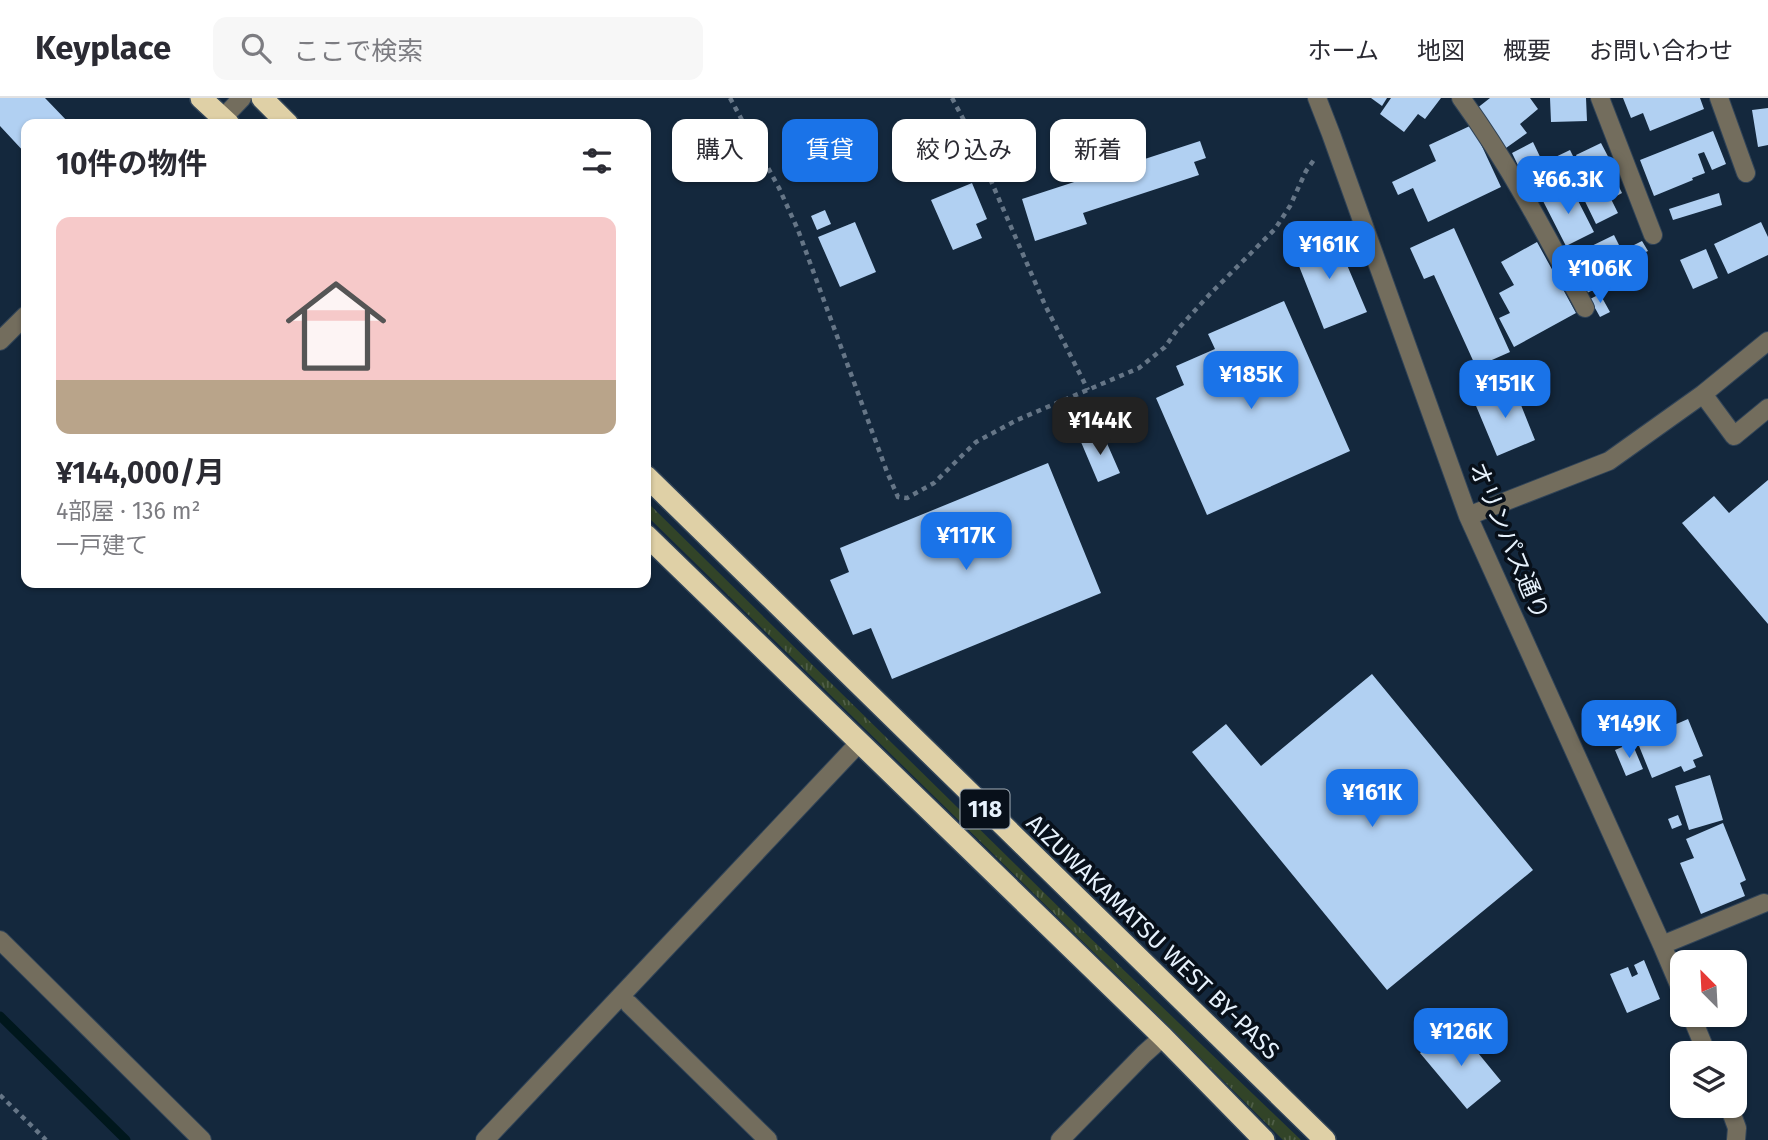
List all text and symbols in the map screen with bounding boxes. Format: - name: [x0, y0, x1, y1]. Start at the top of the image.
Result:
- search box: [213, 17, 703, 80]
- text: Keyplace: [35, 28, 171, 68]
- icon: search: [237, 29, 275, 67]
- text: ここで検索: [293, 36, 423, 67]
- text: ホーム: [1308, 37, 1379, 65]
- text: 地図: [1417, 37, 1465, 65]
- text: 概要: [1503, 37, 1551, 65]
- text: お問い合わせ: [1589, 37, 1733, 65]
- chip: 購入: [672, 119, 768, 182]
- chip: 賃貸: [782, 119, 878, 182]
- chip: 絞り込み: [892, 119, 1036, 182]
- chip: 新着: [1050, 119, 1146, 182]
- icon: filters: [578, 142, 616, 180]
- text: 10件の物件: [56, 146, 207, 182]
- pin: ¥66.3K: [1511, 156, 1625, 216]
- text: ¥66.3K: [1533, 165, 1603, 193]
- pin: ¥161K: [1280, 222, 1378, 281]
- text: ¥161K: [1299, 230, 1359, 258]
- pin: ¥106K: [1551, 246, 1649, 305]
- text: ¥106K: [1568, 254, 1632, 282]
- icon: home: [273, 263, 399, 389]
- pin: ¥185K: [1202, 352, 1300, 411]
- text: ¥185K: [1219, 360, 1283, 388]
- pin: ¥151K: [1456, 360, 1554, 420]
- text: ¥151K: [1475, 369, 1535, 397]
- pin: ¥144K: [1051, 398, 1149, 457]
- text: ¥144K: [1068, 406, 1132, 434]
- text: ¥144,000/月: [56, 455, 225, 491]
- street label: オリンパス通り: [1463, 458, 1555, 624]
- text: 4部屋 · 136 m²: [56, 497, 201, 525]
- pin: ¥117K: [917, 512, 1015, 572]
- text: ¥117K: [937, 521, 995, 549]
- text: 一戸建て: [56, 531, 148, 559]
- pin: ¥149K: [1580, 700, 1678, 760]
- text: ¥149K: [1597, 709, 1661, 737]
- pin: ¥161K: [1323, 770, 1421, 829]
- text: ¥161K: [1342, 778, 1402, 806]
- road number: 118: [960, 790, 1010, 828]
- street label: AIZUWAKAMATSU WEST BY-PASS: [1021, 809, 1285, 1065]
- north arrow: [1670, 950, 1746, 1027]
- map controls: [1670, 950, 1747, 1118]
- pin: ¥126K: [1412, 1009, 1510, 1068]
- text: ¥126K: [1430, 1017, 1492, 1045]
- button: layers: [1670, 1041, 1747, 1118]

